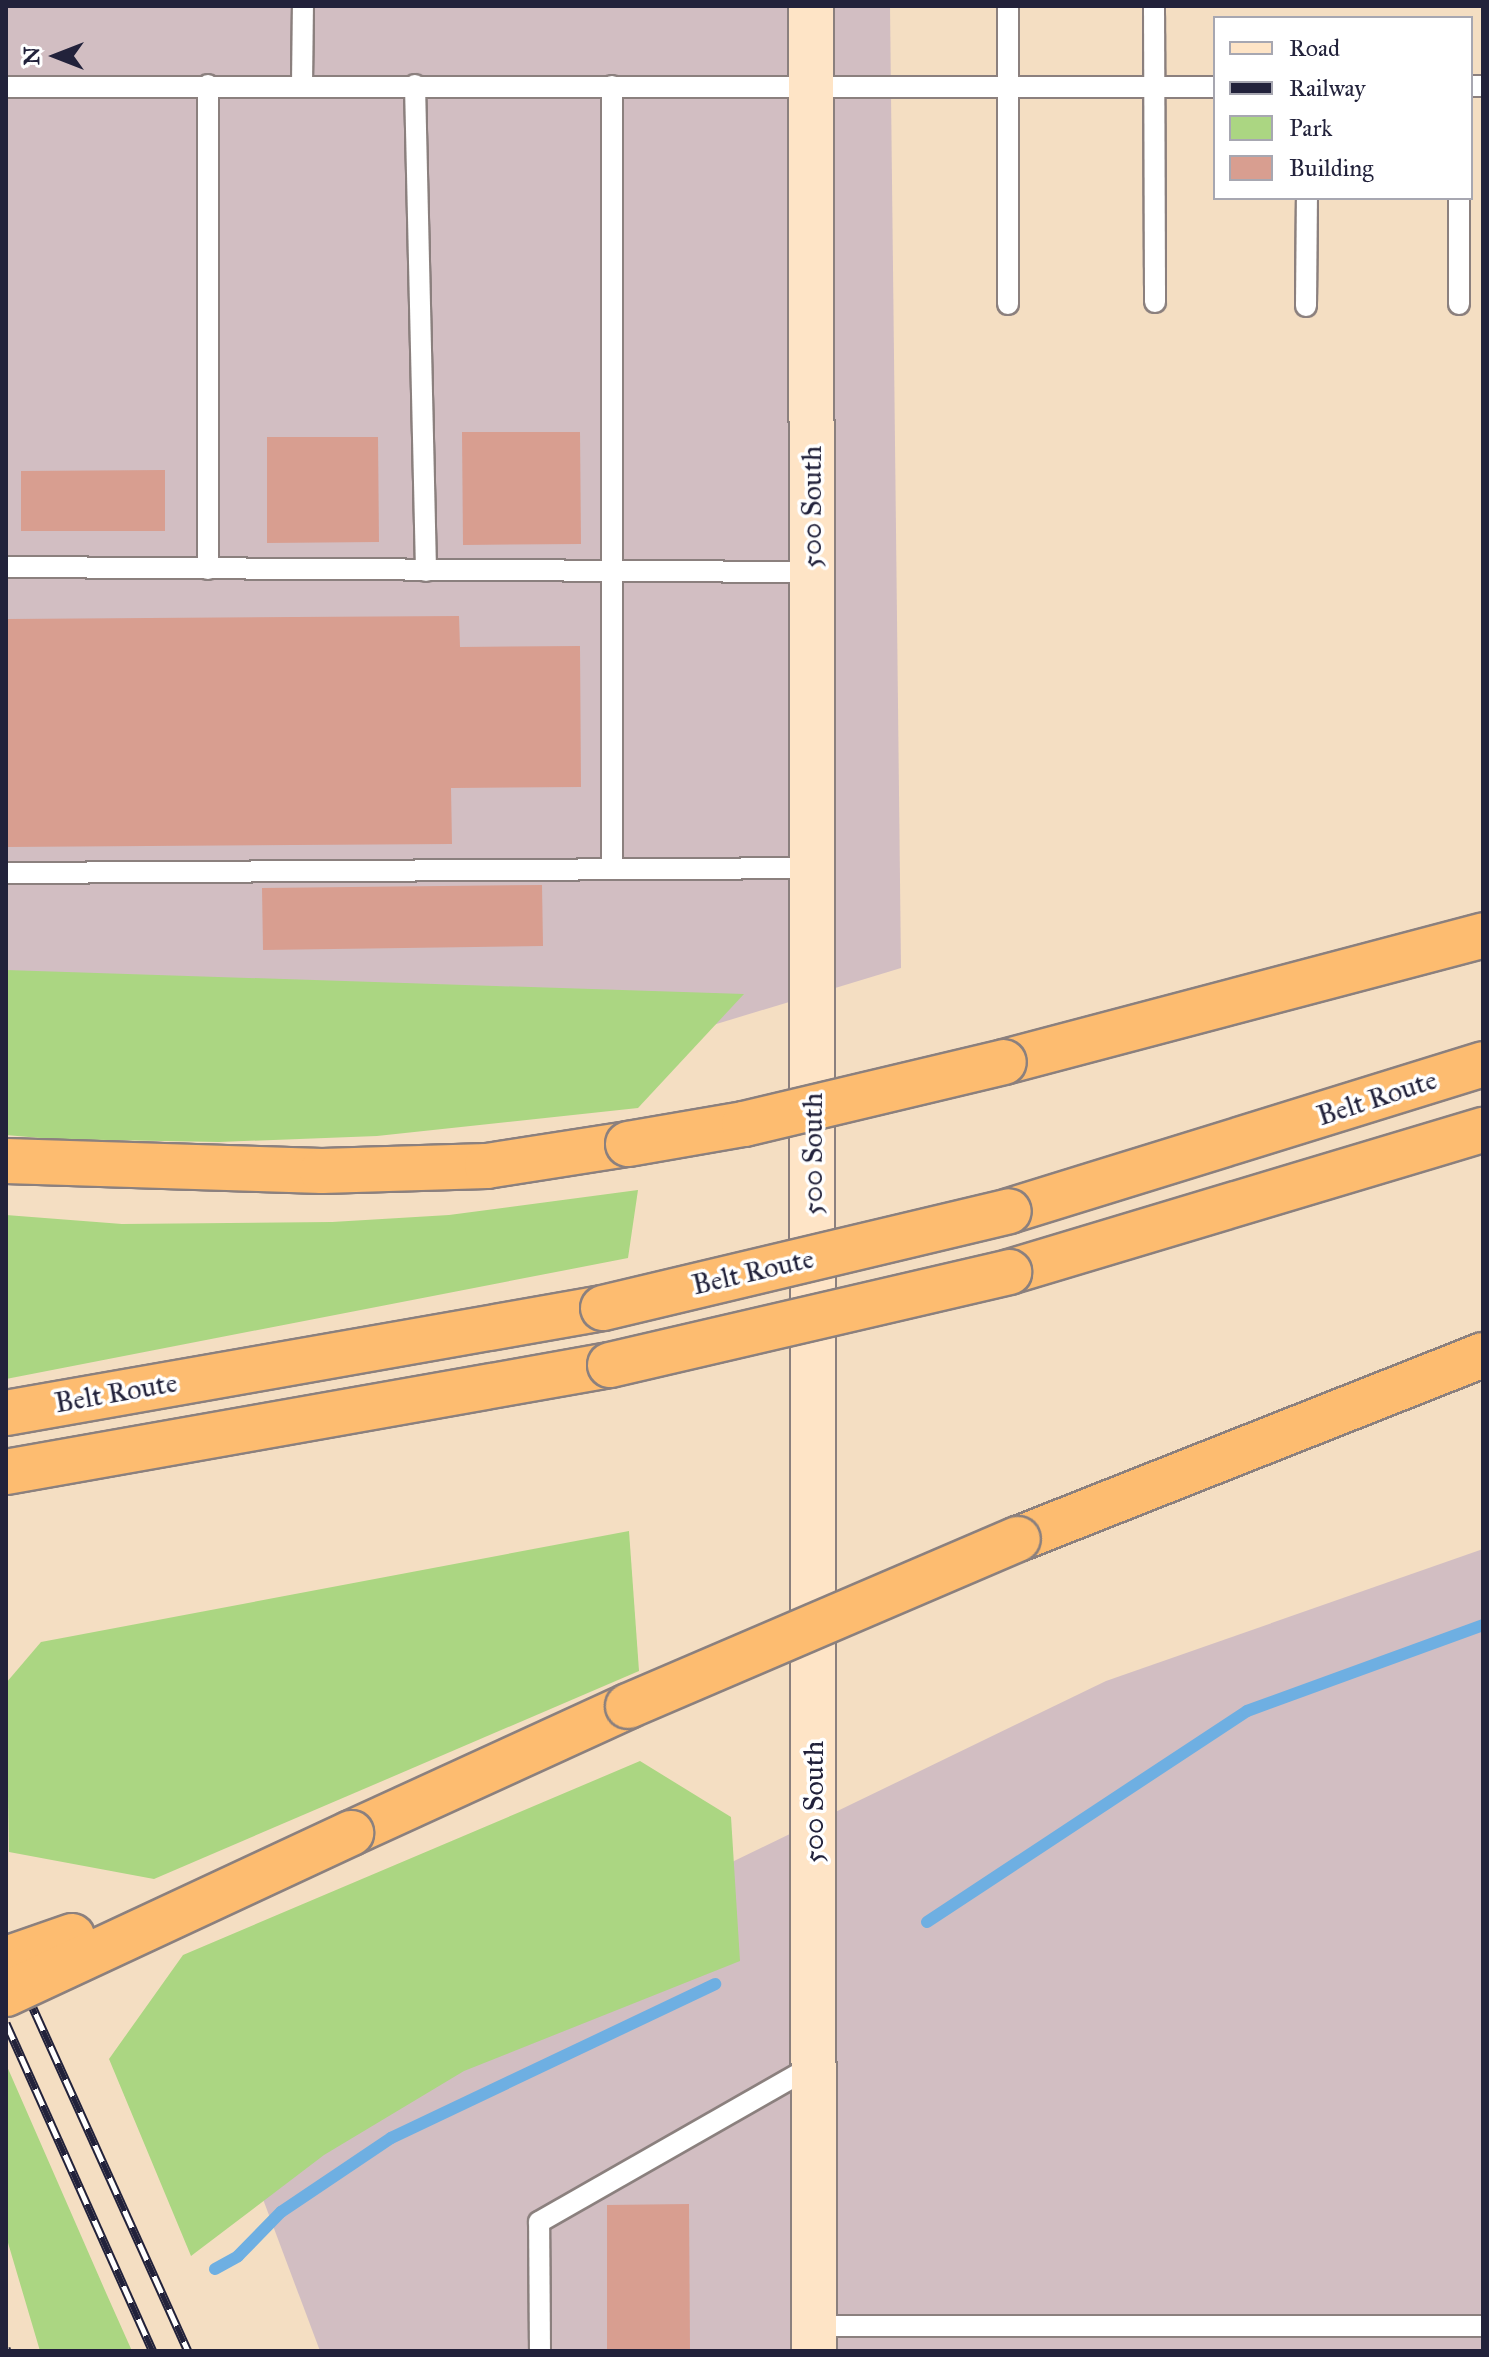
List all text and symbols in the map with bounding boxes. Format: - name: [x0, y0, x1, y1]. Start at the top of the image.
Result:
- north arrow: [16, 16, 96, 96]
- legend: [1213, 16, 1473, 200]
- text: Road: [1289, 33, 1340, 63]
- text: N: [18, 47, 45, 65]
- text: Railway: [1289, 73, 1366, 103]
- text: Park: [1289, 113, 1332, 143]
- text: Building: [1289, 153, 1374, 183]
- street label: 500 South: [795, 446, 829, 568]
- street label: Belt Route: [1313, 1063, 1441, 1133]
- street label: 500 South: [796, 1093, 830, 1215]
- street label: Belt Route: [689, 1242, 817, 1302]
- street label: Belt Route: [52, 1366, 180, 1420]
- street label: 500 South: [797, 1741, 831, 1863]

